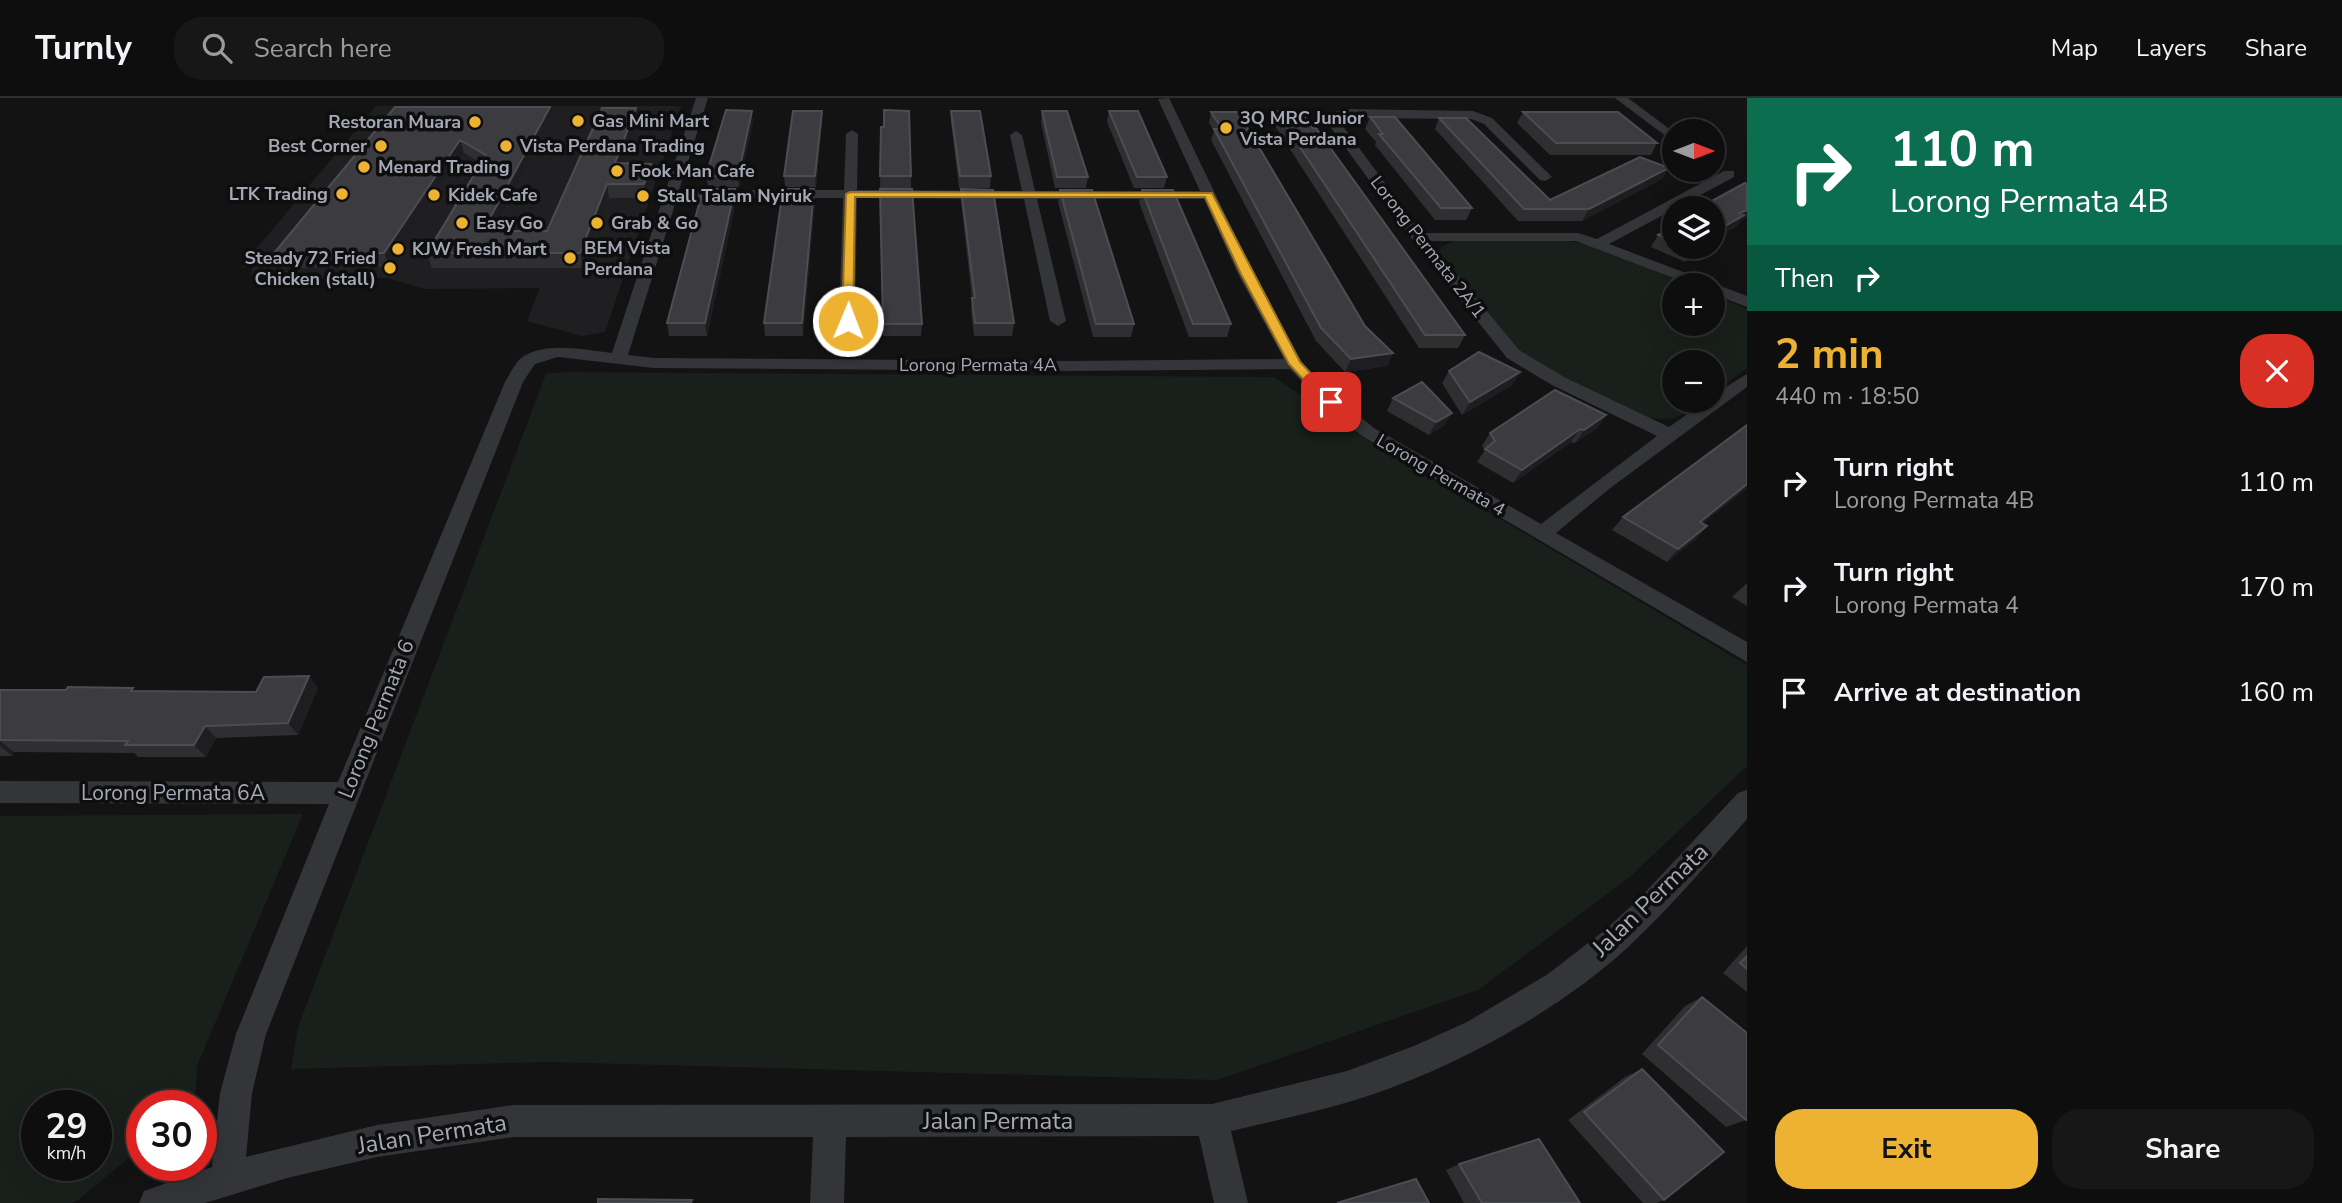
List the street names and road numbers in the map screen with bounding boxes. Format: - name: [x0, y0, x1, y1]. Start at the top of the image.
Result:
- street label: Lorong Permata 2A/1: [1365, 171, 1491, 323]
- street label: Lorong Permata 4A: [899, 353, 1057, 377]
- street label: Lorong Permata 4: [1372, 428, 1510, 522]
- street label: Lorong Permata 6: [331, 636, 421, 802]
- street label: Lorong Permata 6A: [81, 779, 265, 807]
- street label: Jalan Permata: [1584, 836, 1715, 964]
- street label: Jalan Permata: [922, 1105, 1073, 1137]
- street label: Jalan Permata: [354, 1106, 509, 1162]

